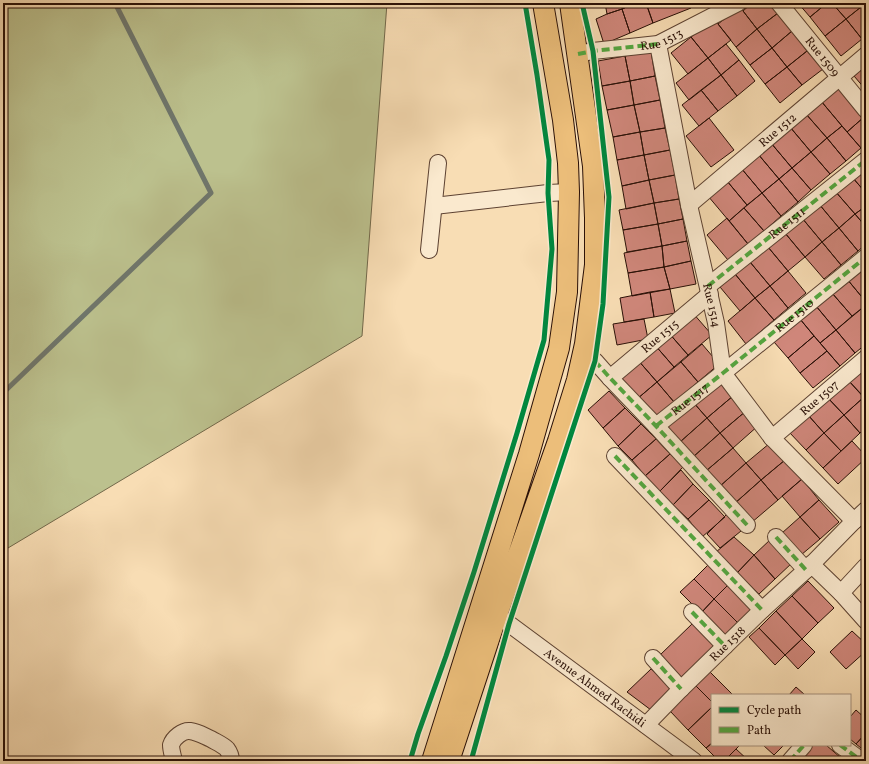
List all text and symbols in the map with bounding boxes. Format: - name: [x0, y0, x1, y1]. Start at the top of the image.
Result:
- street label: Rue 1513: [640, 26, 686, 55]
- street label: Rue 1509: [801, 34, 843, 80]
- street label: Rue 1512: [756, 110, 800, 151]
- street label: Rue 1511: [766, 204, 809, 243]
- street label: Rue 1514: [698, 282, 724, 329]
- street label: Rue 1510: [772, 296, 817, 337]
- street label: Rue 1515: [638, 317, 683, 357]
- street label: Rue 1507: [797, 377, 843, 420]
- street label: Rue 1517: [668, 380, 713, 420]
- street label: Rue 1518: [707, 623, 750, 666]
- street label: Avenue Ahmed Rachidi: [540, 645, 649, 732]
- legend: [711, 694, 851, 746]
- text: Cycle path: [747, 703, 802, 719]
- text: Path: [747, 723, 771, 739]

